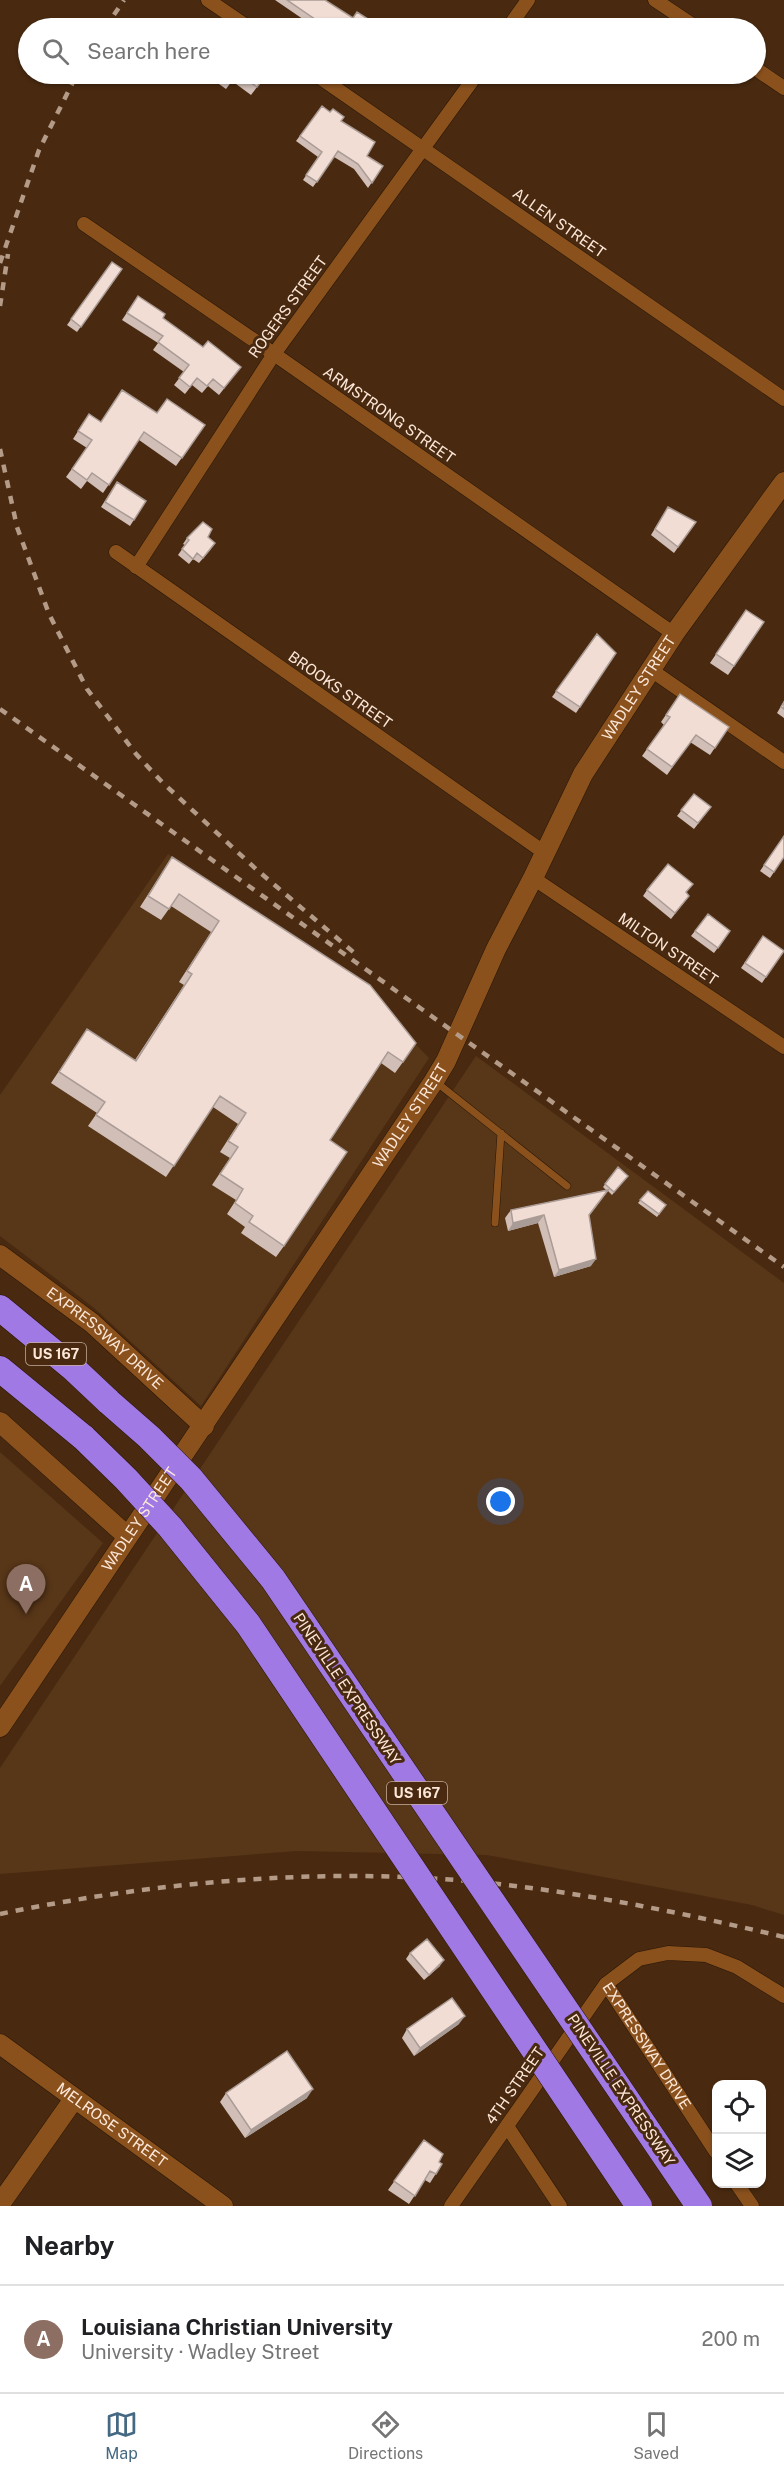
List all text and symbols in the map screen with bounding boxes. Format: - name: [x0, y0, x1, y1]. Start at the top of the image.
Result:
- search box: [18, 18, 766, 84]
- icon: search: [39, 35, 72, 68]
- text: Search here: [87, 38, 211, 64]
- street label: ALLEN STREET: [510, 184, 609, 261]
- street label: ROGERS STREET: [245, 252, 330, 361]
- street label: ARMSTRONG STREET: [320, 363, 458, 466]
- street label: WADLEY STREET: [598, 632, 679, 743]
- street label: BROOKS STREET: [285, 648, 395, 732]
- street label: MILTON STREET: [615, 909, 721, 988]
- street label: WADLEY STREET: [369, 1061, 450, 1171]
- street label: EXPRESSWAY DRIVE: [44, 1283, 167, 1392]
- road number: US 167: [26, 1343, 86, 1365]
- street label: WADLEY STREET: [98, 1464, 180, 1574]
- your location: [486, 1487, 515, 1516]
- pin: A: [6, 1564, 46, 1614]
- street label: PINEVILLE EXPRESSWAY: [290, 1610, 405, 1768]
- road number: US 167: [387, 1782, 447, 1804]
- street label: EXPRESSWAY DRIVE: [599, 1979, 695, 2112]
- street label: PINEVILLE EXPRESSWAY: [564, 2011, 679, 2169]
- street label: 4TH STREET: [482, 2044, 547, 2127]
- street label: MELROSE STREET: [54, 2079, 170, 2170]
- map controls: [712, 2080, 766, 2188]
- button: locate: [712, 2080, 766, 2134]
- button: layers: [712, 2134, 766, 2188]
- text: Nearby: [24, 2230, 114, 2261]
- text: Louisiana Christian University: [81, 2314, 393, 2340]
- text: A: [36, 2327, 51, 2351]
- text: 200 m: [702, 2327, 760, 2351]
- text: University · Wadley Street: [81, 2340, 320, 2364]
- tab: Map: [105, 2408, 138, 2463]
- tab: Directions: [348, 2408, 423, 2463]
- tab: Saved: [633, 2408, 679, 2463]

